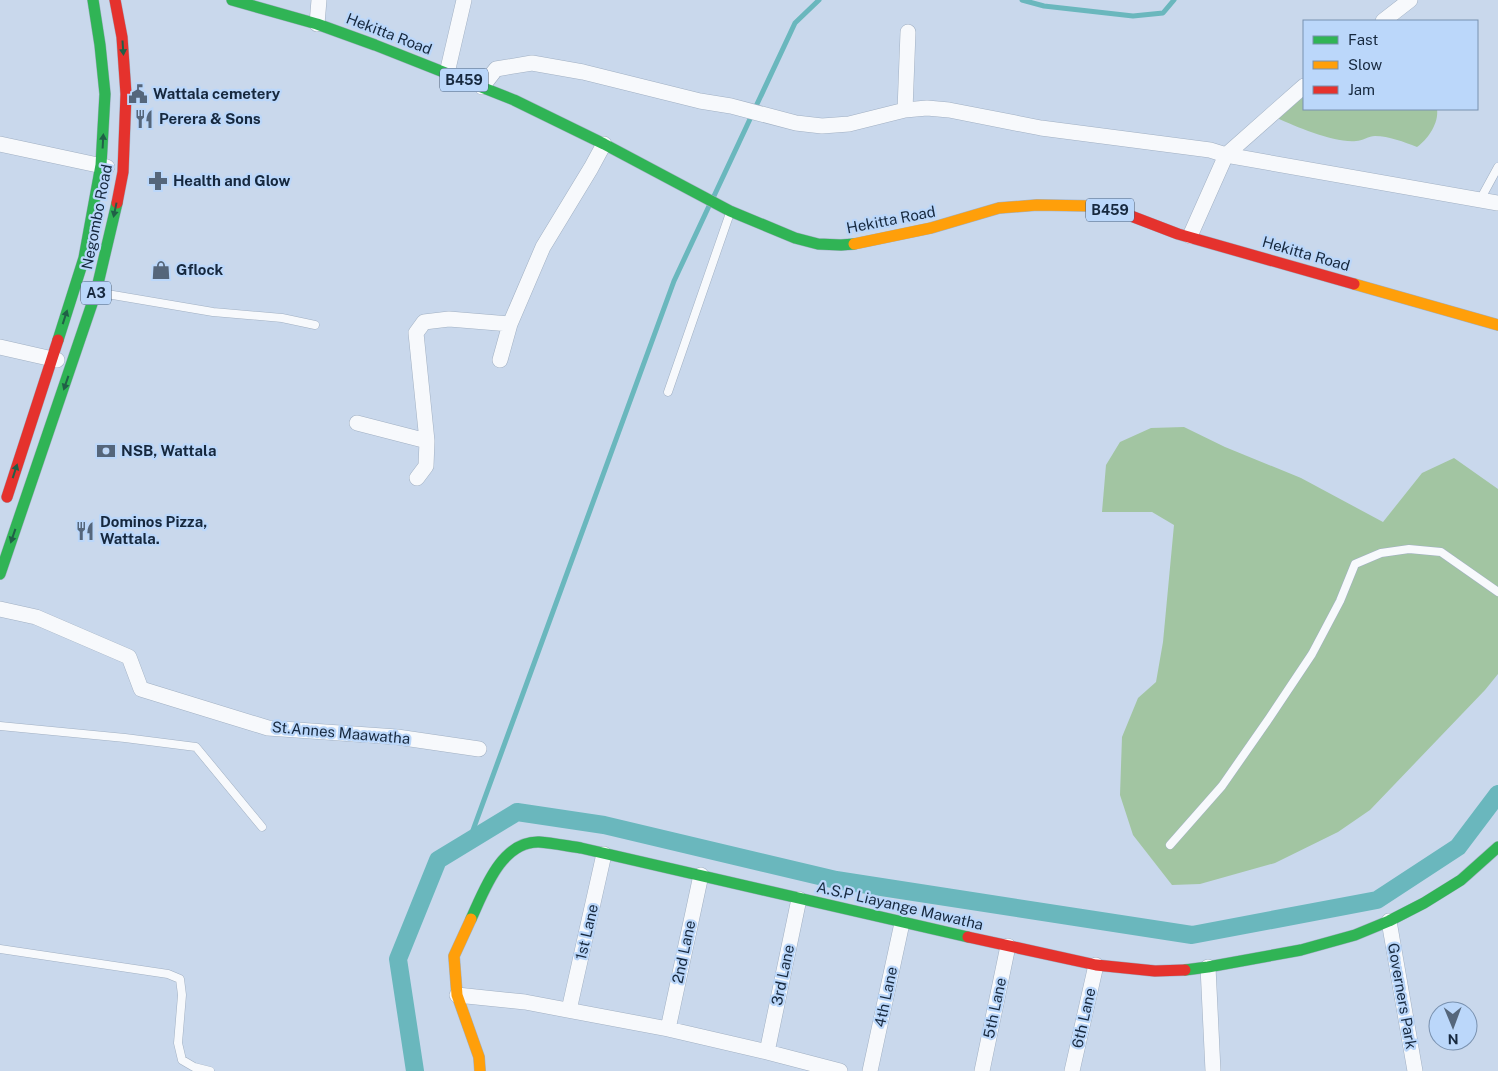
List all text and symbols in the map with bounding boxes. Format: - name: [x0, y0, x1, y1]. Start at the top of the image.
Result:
- street label: Hekitta Road: [344, 9, 434, 58]
- legend: [1303, 20, 1478, 110]
- text: Fast: [1348, 31, 1378, 48]
- one-way arrow: [119, 40, 127, 56]
- text: Slow: [1348, 56, 1383, 73]
- road number: B459: [440, 68, 488, 92]
- text: Jam: [1348, 81, 1375, 98]
- public building icon: Wattala cemetery: [127, 83, 149, 105]
- place label: Wattala cemetery: [153, 85, 281, 102]
- restaurant icon: Perera & Sons: [133, 108, 155, 130]
- place label: Perera & Sons: [159, 110, 261, 127]
- one-way arrow: [99, 133, 107, 149]
- street label: Negombo Road: [78, 163, 115, 271]
- pharmacy icon: Health and Glow: [147, 170, 169, 192]
- place label: Health and Glow: [173, 172, 291, 189]
- road number: B459: [1086, 198, 1134, 222]
- one-way arrow: [111, 202, 119, 217]
- street label: Hekitta Road: [845, 203, 937, 236]
- street label: Hekitta Road: [1260, 233, 1352, 274]
- shop icon: Gflock: [150, 259, 172, 281]
- place label: Gflock: [176, 261, 224, 278]
- road number: A3: [81, 282, 111, 304]
- one-way arrow: [62, 309, 70, 324]
- one-way arrow: [62, 375, 69, 390]
- bank icon: NSB, Wattala: [95, 440, 117, 462]
- place label: NSB, Wattala: [121, 442, 216, 459]
- one-way arrow: [12, 464, 20, 479]
- place label: Dominos Pizza, Wattala.: [100, 513, 207, 547]
- restaurant icon: Dominos Pizza, Wattala.: [74, 520, 96, 542]
- one-way arrow: [9, 529, 17, 544]
- street label: St.Annes Maawatha: [271, 718, 411, 747]
- street label: A.S.P Liayange Mawatha: [815, 878, 985, 933]
- street label: 1st Lane: [572, 902, 601, 962]
- street label: 2nd Lane: [669, 919, 698, 985]
- street label: Governers Park: [1385, 942, 1420, 1050]
- street label: 3rd Lane: [768, 943, 797, 1007]
- street label: 4th Lane: [871, 965, 900, 1029]
- street label: 5th Lane: [980, 976, 1009, 1040]
- street label: 6th Lane: [1068, 986, 1099, 1050]
- north arrow: [1428, 1001, 1478, 1051]
- text: N: [1448, 1031, 1459, 1047]

